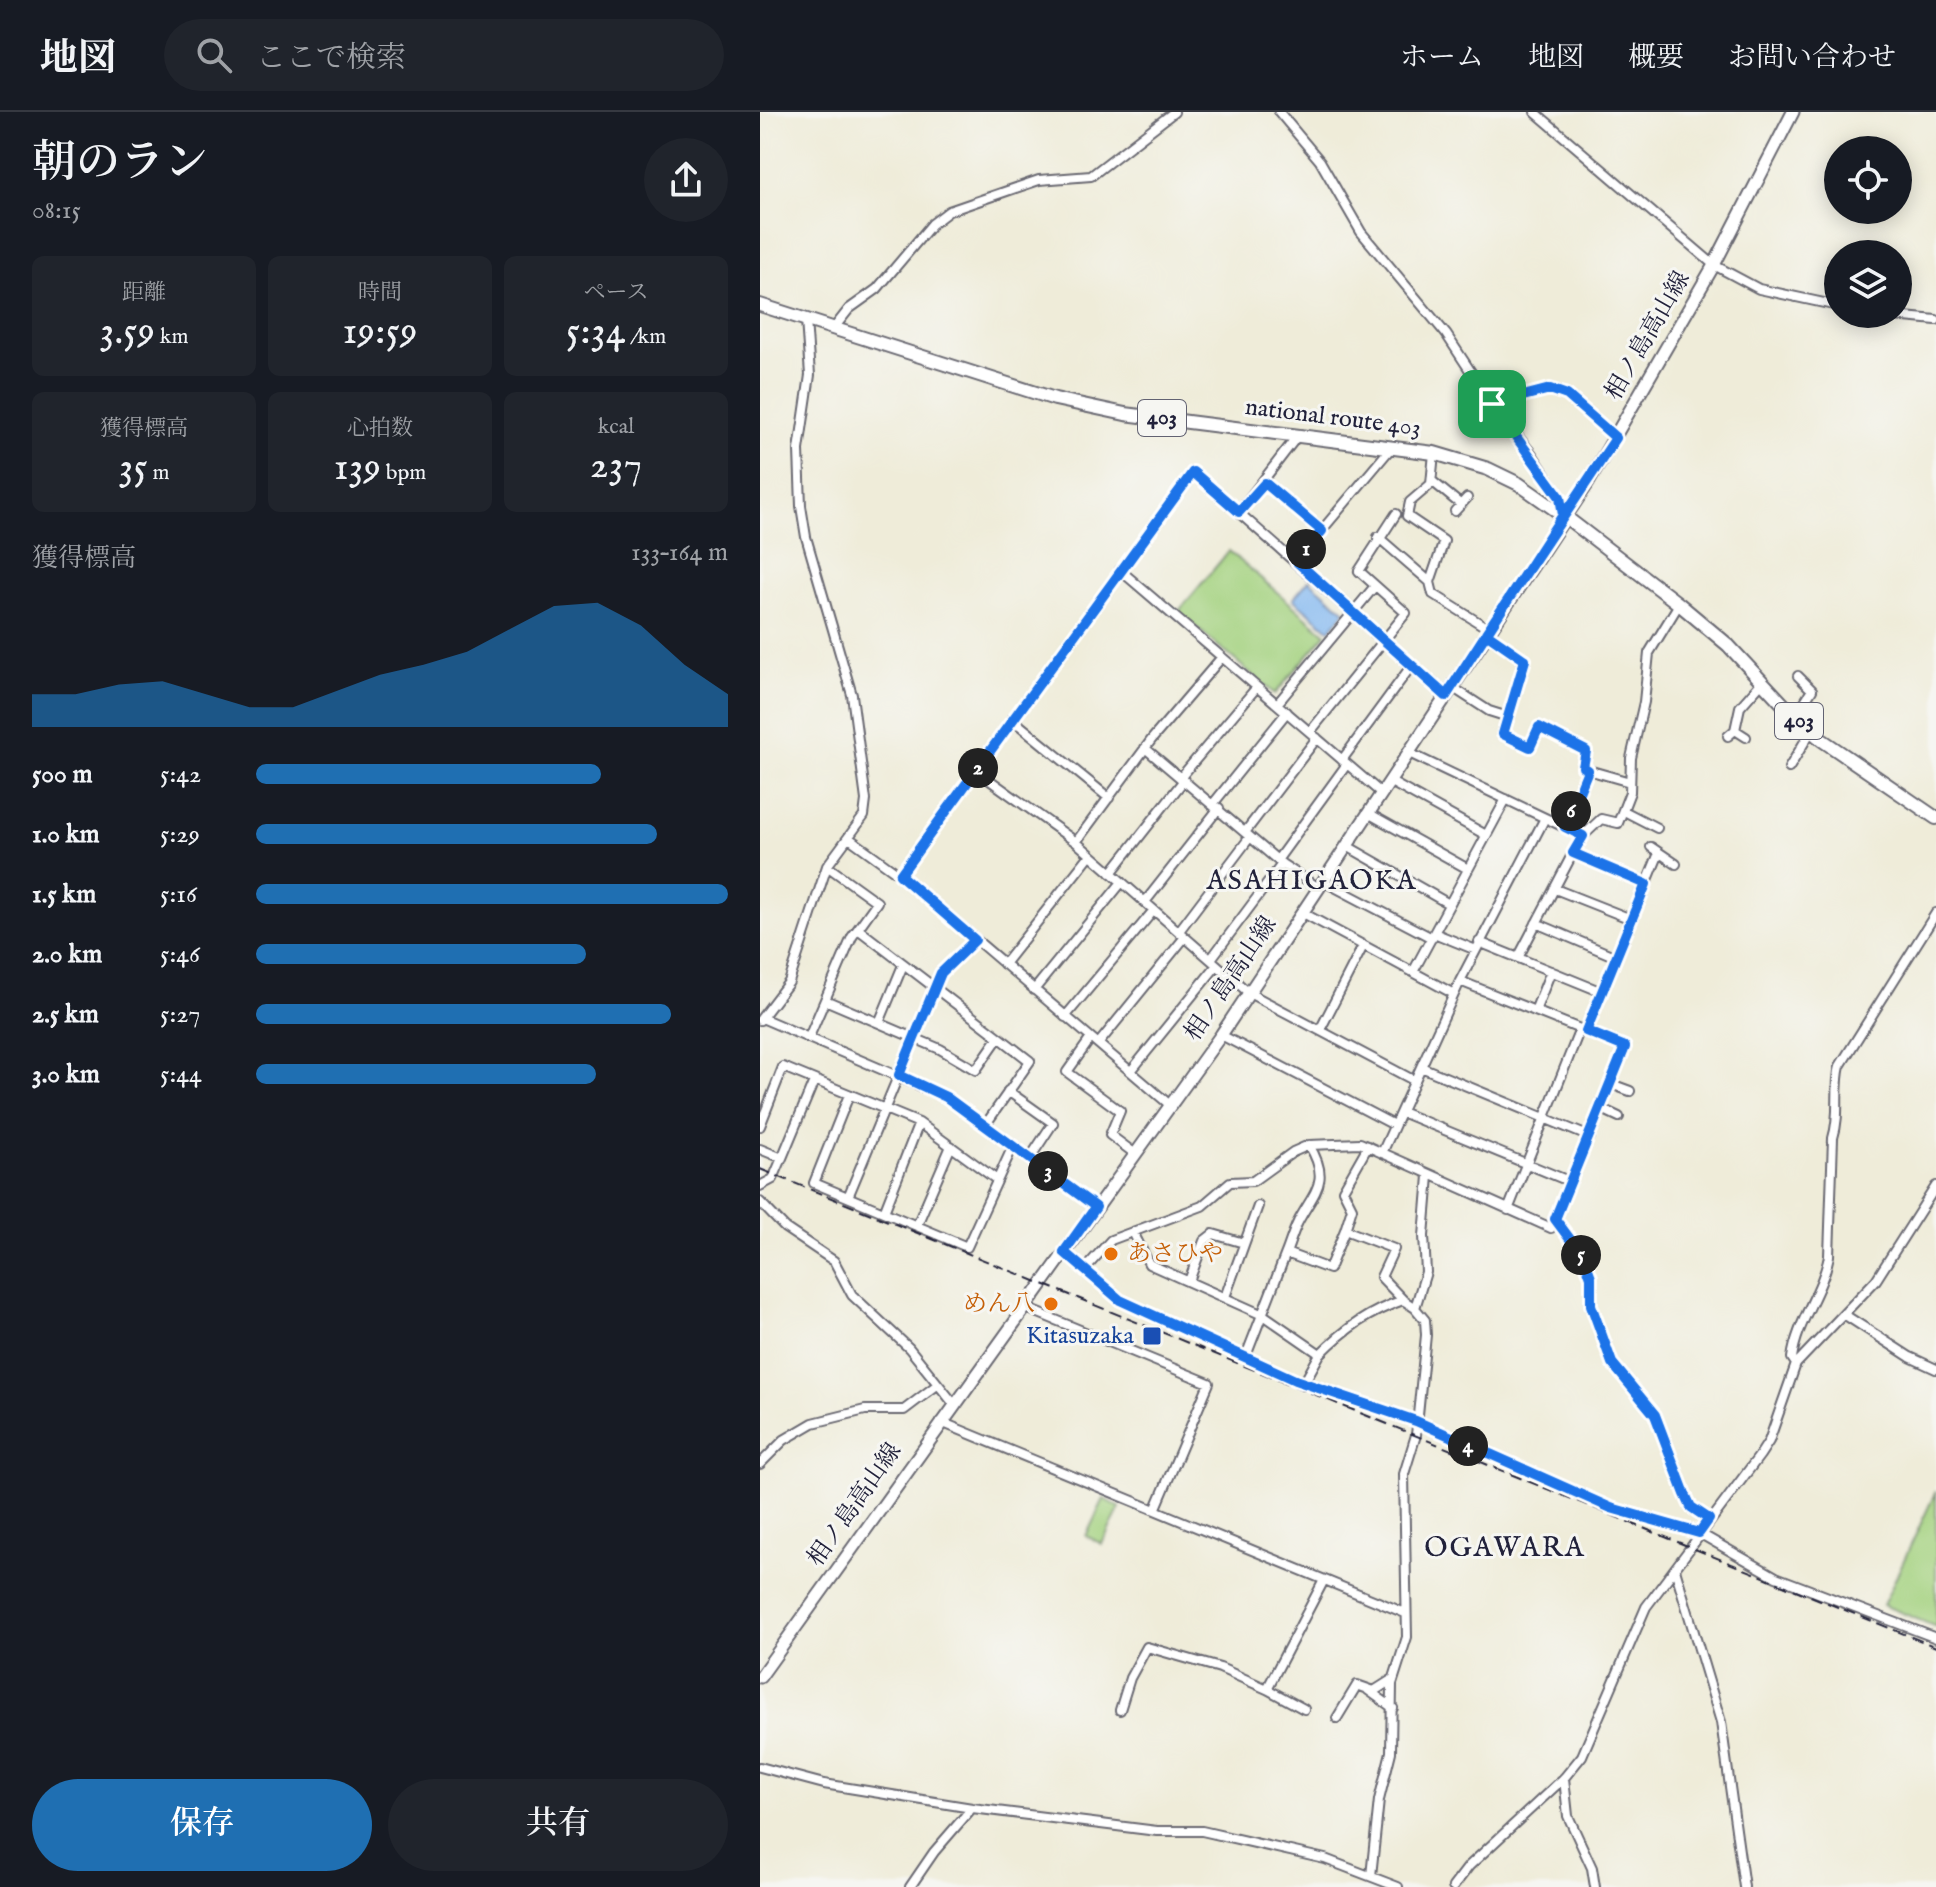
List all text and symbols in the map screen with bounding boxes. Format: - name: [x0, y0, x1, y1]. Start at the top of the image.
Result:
- search box: [164, 19, 724, 91]
- icon: search: [192, 33, 236, 77]
- text: 地図: [40, 36, 116, 84]
- text: ここで検索: [256, 40, 406, 78]
- text: ホーム: [1400, 41, 1484, 76]
- text: 地図: [1528, 41, 1584, 76]
- text: 概要: [1628, 41, 1684, 76]
- text: お問い合わせ: [1728, 41, 1896, 76]
- text: 朝のラン: [32, 136, 208, 192]
- map controls: [1824, 136, 1912, 328]
- button: locate: [1824, 136, 1912, 224]
- button: share: [644, 138, 728, 222]
- text: 08:15: [32, 194, 81, 227]
- button: layers: [1824, 240, 1912, 328]
- street label: 相ノ島高山線: [1599, 266, 1697, 406]
- text: 距離: [122, 279, 166, 307]
- text: 時間: [358, 279, 402, 307]
- text: ペース: [584, 279, 648, 307]
- text: 3.59: [99, 307, 155, 358]
- text: 19:59: [343, 307, 417, 358]
- text: 5:34: [566, 307, 625, 358]
- text: km: [155, 323, 189, 351]
- text: /km: [625, 323, 666, 351]
- pin: [1458, 370, 1526, 438]
- icon: arrive: [1470, 382, 1514, 426]
- street label: national route 403: [1243, 392, 1423, 444]
- road number: 403: [1138, 400, 1186, 436]
- text: kcal: [598, 413, 634, 441]
- text: 獲得標高: [100, 415, 188, 443]
- text: 心拍数: [347, 415, 413, 443]
- text: 237: [590, 441, 642, 492]
- text: 35: [118, 443, 148, 494]
- text: 139: [334, 443, 381, 494]
- text: m: [148, 459, 170, 487]
- text: bpm: [381, 459, 426, 487]
- pin: 1: [1286, 529, 1326, 569]
- text: 1: [1302, 535, 1310, 563]
- text: 133–164 m: [631, 536, 728, 569]
- text: 獲得標高: [32, 542, 136, 575]
- road number: 403: [1775, 703, 1823, 739]
- pin: 2: [958, 748, 998, 788]
- text: 2: [973, 754, 983, 782]
- text: 500 m: [32, 758, 93, 791]
- text: 5:42: [160, 758, 201, 791]
- pin: 6: [1551, 791, 1591, 831]
- text: 6: [1566, 797, 1576, 825]
- text: 1.0 km: [32, 818, 100, 851]
- text: 5:29: [160, 818, 200, 851]
- district label: ASAHIGAOKA: [1206, 864, 1417, 899]
- text: 1.5 km: [32, 878, 96, 911]
- text: 5:16: [160, 878, 197, 911]
- street label: 相ノ島高山線: [1178, 911, 1284, 1047]
- text: 2.0 km: [32, 938, 102, 971]
- text: 5:46: [160, 938, 200, 971]
- text: 2.5 km: [32, 998, 99, 1031]
- text: 5:27: [160, 998, 200, 1031]
- text: 3.0 km: [32, 1058, 100, 1091]
- text: 5:44: [160, 1058, 202, 1091]
- pin: 3: [1028, 1151, 1068, 1191]
- text: 3: [1044, 1157, 1052, 1185]
- pin: 5: [1561, 1235, 1601, 1275]
- place label: あさひや: [1127, 1239, 1223, 1270]
- text: 5: [1577, 1241, 1585, 1269]
- marker: あさひや: [1102, 1245, 1120, 1263]
- place label: めん八: [963, 1289, 1035, 1320]
- marker: めん八: [1042, 1295, 1060, 1313]
- place label: Kitasuzaka: [1026, 1321, 1135, 1352]
- marker: Kitasuzaka: [1141, 1325, 1163, 1347]
- pin: 4: [1448, 1426, 1488, 1466]
- text: 4: [1463, 1432, 1473, 1460]
- street label: 相ノ島高山線: [801, 1437, 909, 1573]
- district label: OGAWARA: [1424, 1531, 1586, 1566]
- button: 保存: [32, 1779, 372, 1871]
- button: 共有: [388, 1779, 728, 1871]

